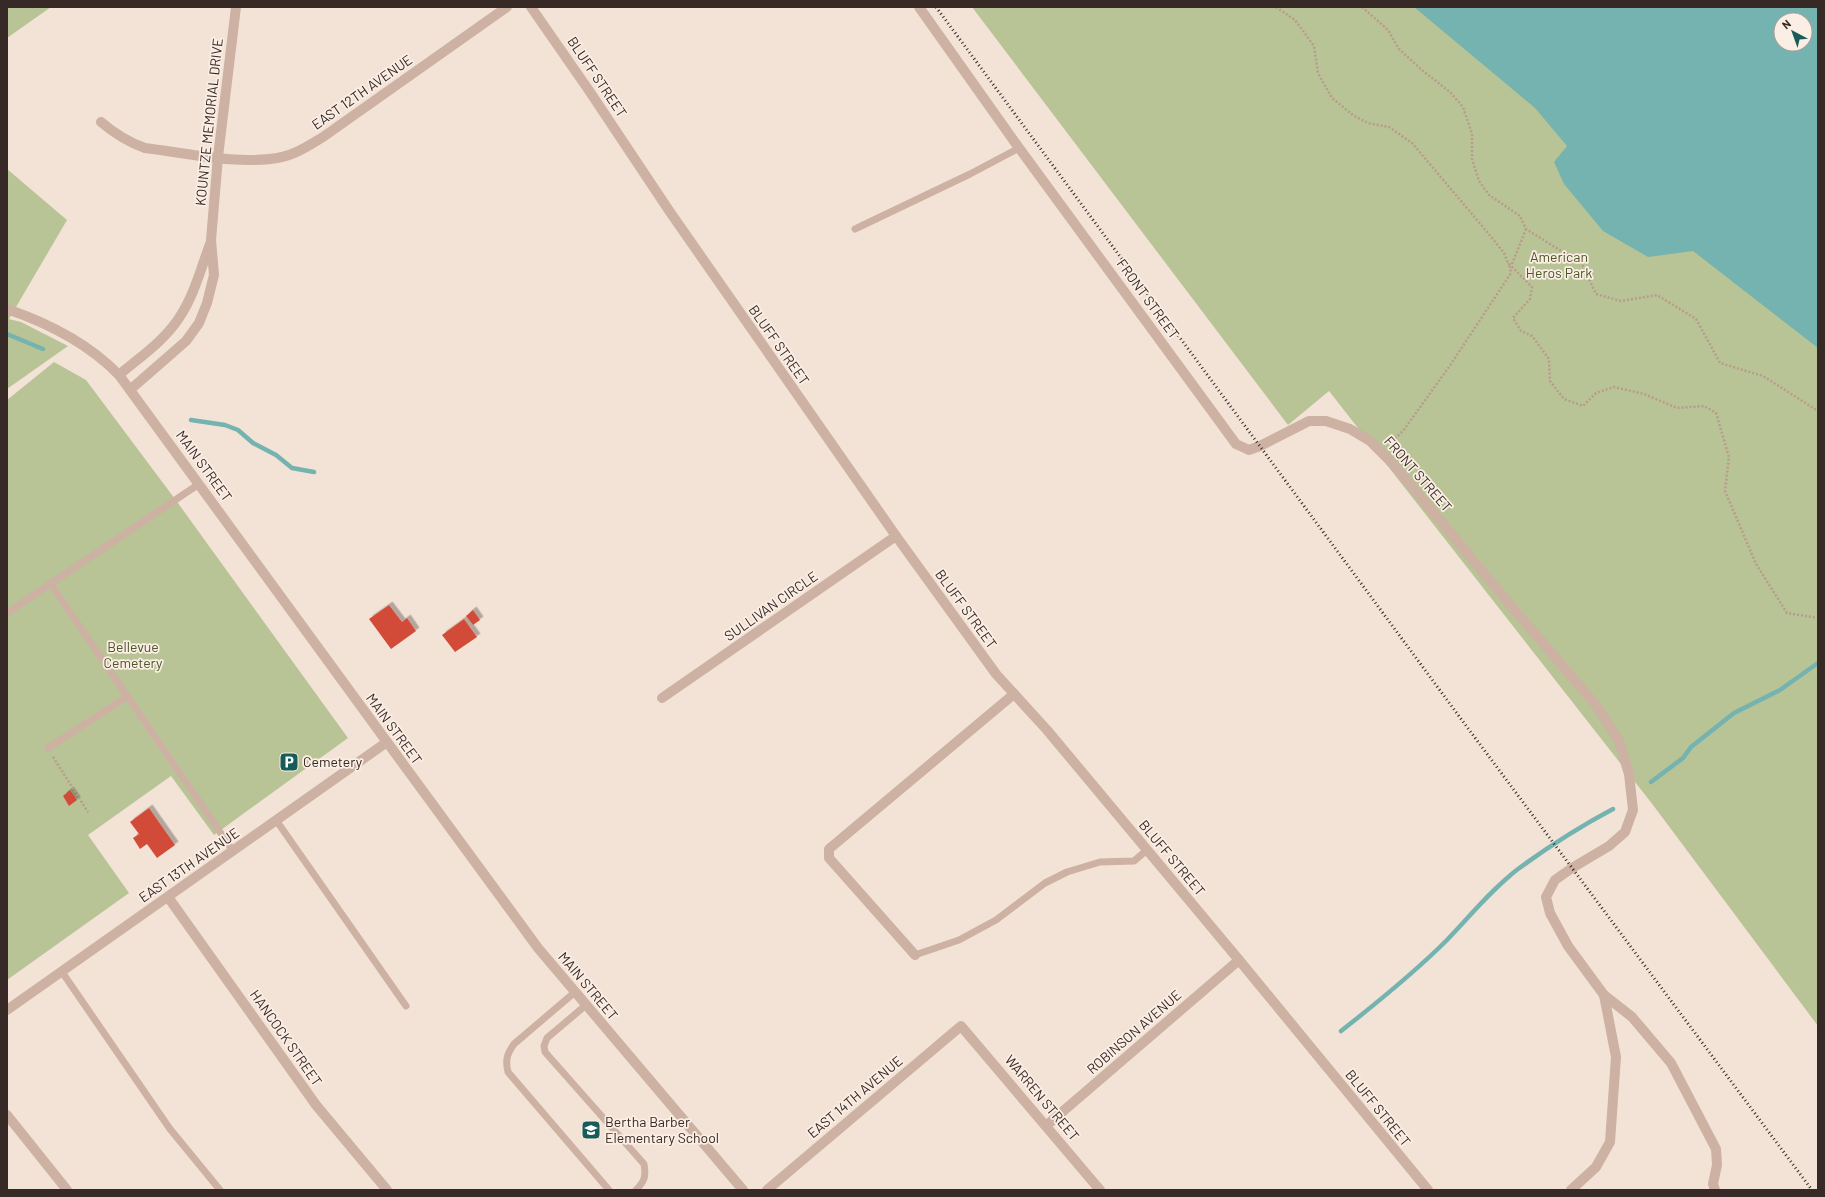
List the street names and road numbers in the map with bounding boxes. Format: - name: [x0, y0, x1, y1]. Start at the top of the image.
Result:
- street label: BLUFF STREET: [564, 33, 631, 120]
- street label: KOUNTZE MEMORIAL DRIVE: [191, 37, 226, 207]
- street label: EAST 12TH AVENUE: [308, 51, 415, 133]
- street label: FRONT STREET: [1114, 255, 1183, 342]
- street label: BLUFF STREET: [746, 301, 813, 388]
- street label: MAIN STREET: [173, 427, 236, 505]
- street label: FRONT STREET: [1381, 432, 1456, 515]
- street label: BLUFF STREET: [932, 566, 1001, 652]
- street label: SULLIVAN CIRCLE: [721, 567, 821, 644]
- street label: MAIN STREET: [363, 690, 426, 768]
- street label: BLUFF STREET: [1136, 816, 1209, 899]
- street label: EAST 13TH AVENUE: [135, 824, 242, 906]
- street label: MAIN STREET: [555, 948, 622, 1023]
- street label: HANCOCK STREET: [247, 986, 326, 1089]
- street label: ROBINSON AVENUE: [1083, 986, 1184, 1077]
- street label: WARREN STREET: [1002, 1051, 1083, 1144]
- street label: EAST 14TH AVENUE: [804, 1052, 906, 1141]
- street label: BLUFF STREET: [1342, 1066, 1415, 1150]

